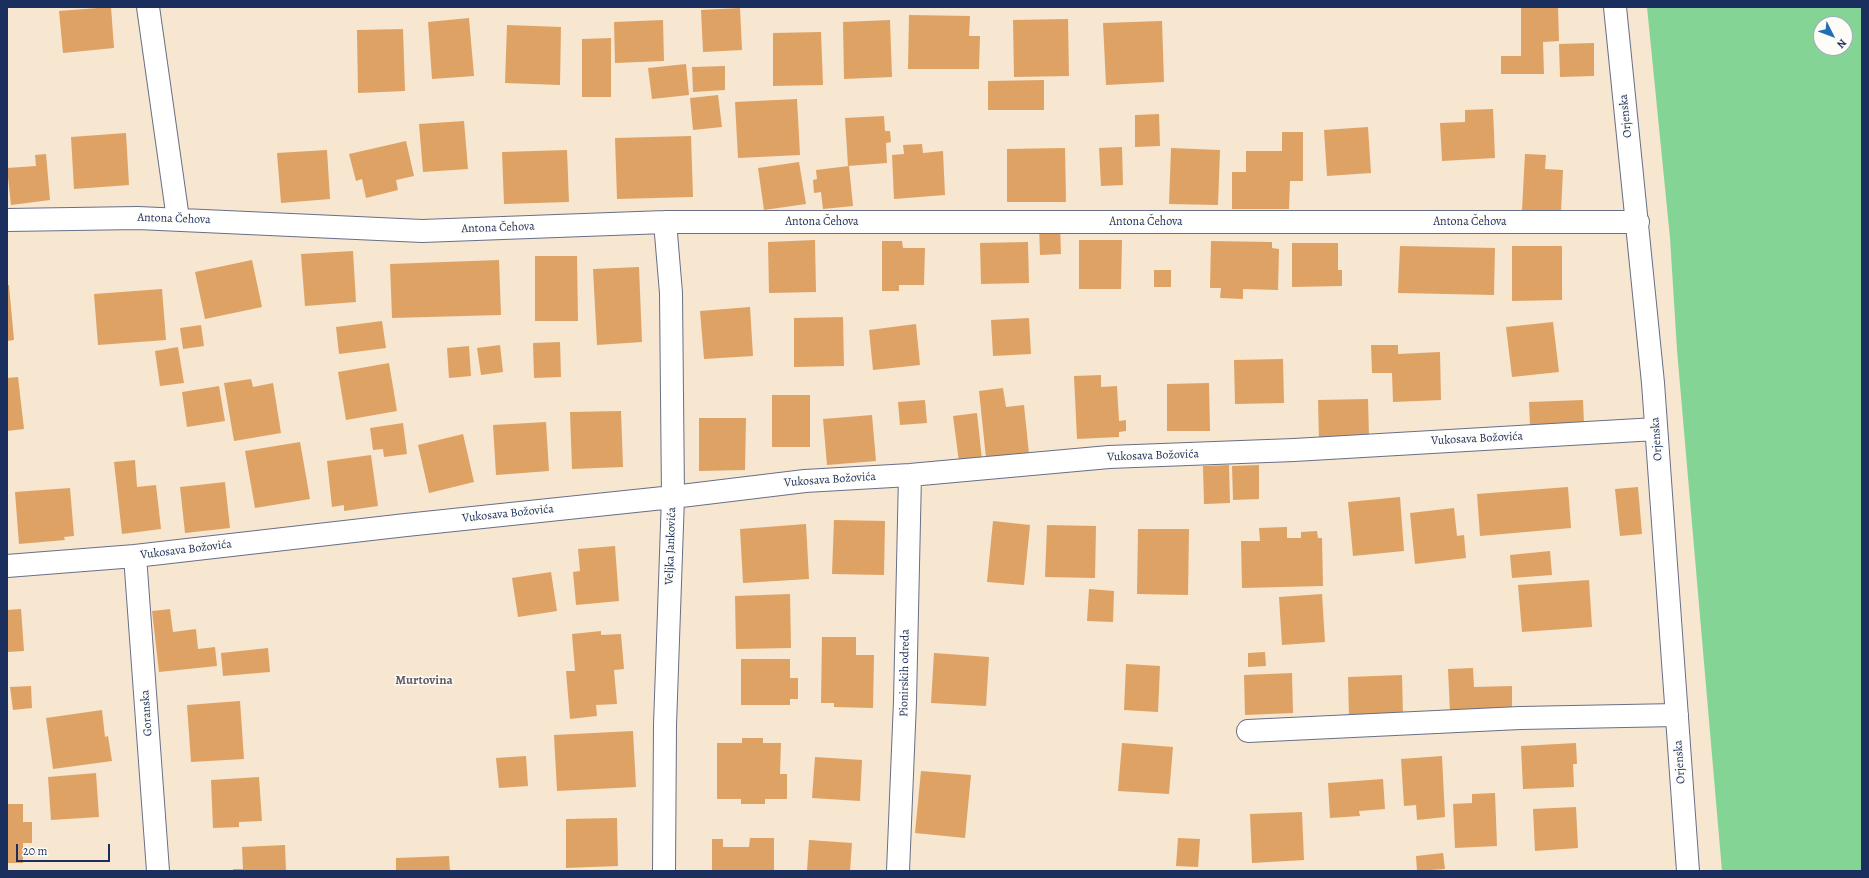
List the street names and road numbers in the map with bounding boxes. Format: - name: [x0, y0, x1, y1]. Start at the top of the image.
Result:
- street label: Orjenska: [1617, 93, 1635, 139]
- street label: Antona Čehova: [137, 211, 211, 227]
- street label: Antona Čehova: [785, 215, 859, 229]
- street label: Antona Čehova: [1109, 215, 1183, 229]
- street label: Antona Čehova: [1433, 215, 1507, 229]
- street label: Antona Čehova: [461, 220, 535, 236]
- street label: Orjenska: [1648, 417, 1666, 461]
- street label: Vukosava Božovića: [1431, 429, 1523, 449]
- street label: Vukosava Božovića: [1107, 447, 1199, 465]
- street label: Vukosava Božovića: [784, 470, 876, 490]
- street label: Vukosava Božovića: [462, 502, 554, 526]
- street label: Veljka Jankovića: [662, 507, 680, 585]
- street label: Vukosava Božovića: [140, 537, 232, 563]
- street label: Pionirskih odreda: [897, 629, 913, 717]
- street label: Goranska: [138, 689, 156, 737]
- street label: Orjenska: [1671, 740, 1689, 784]

